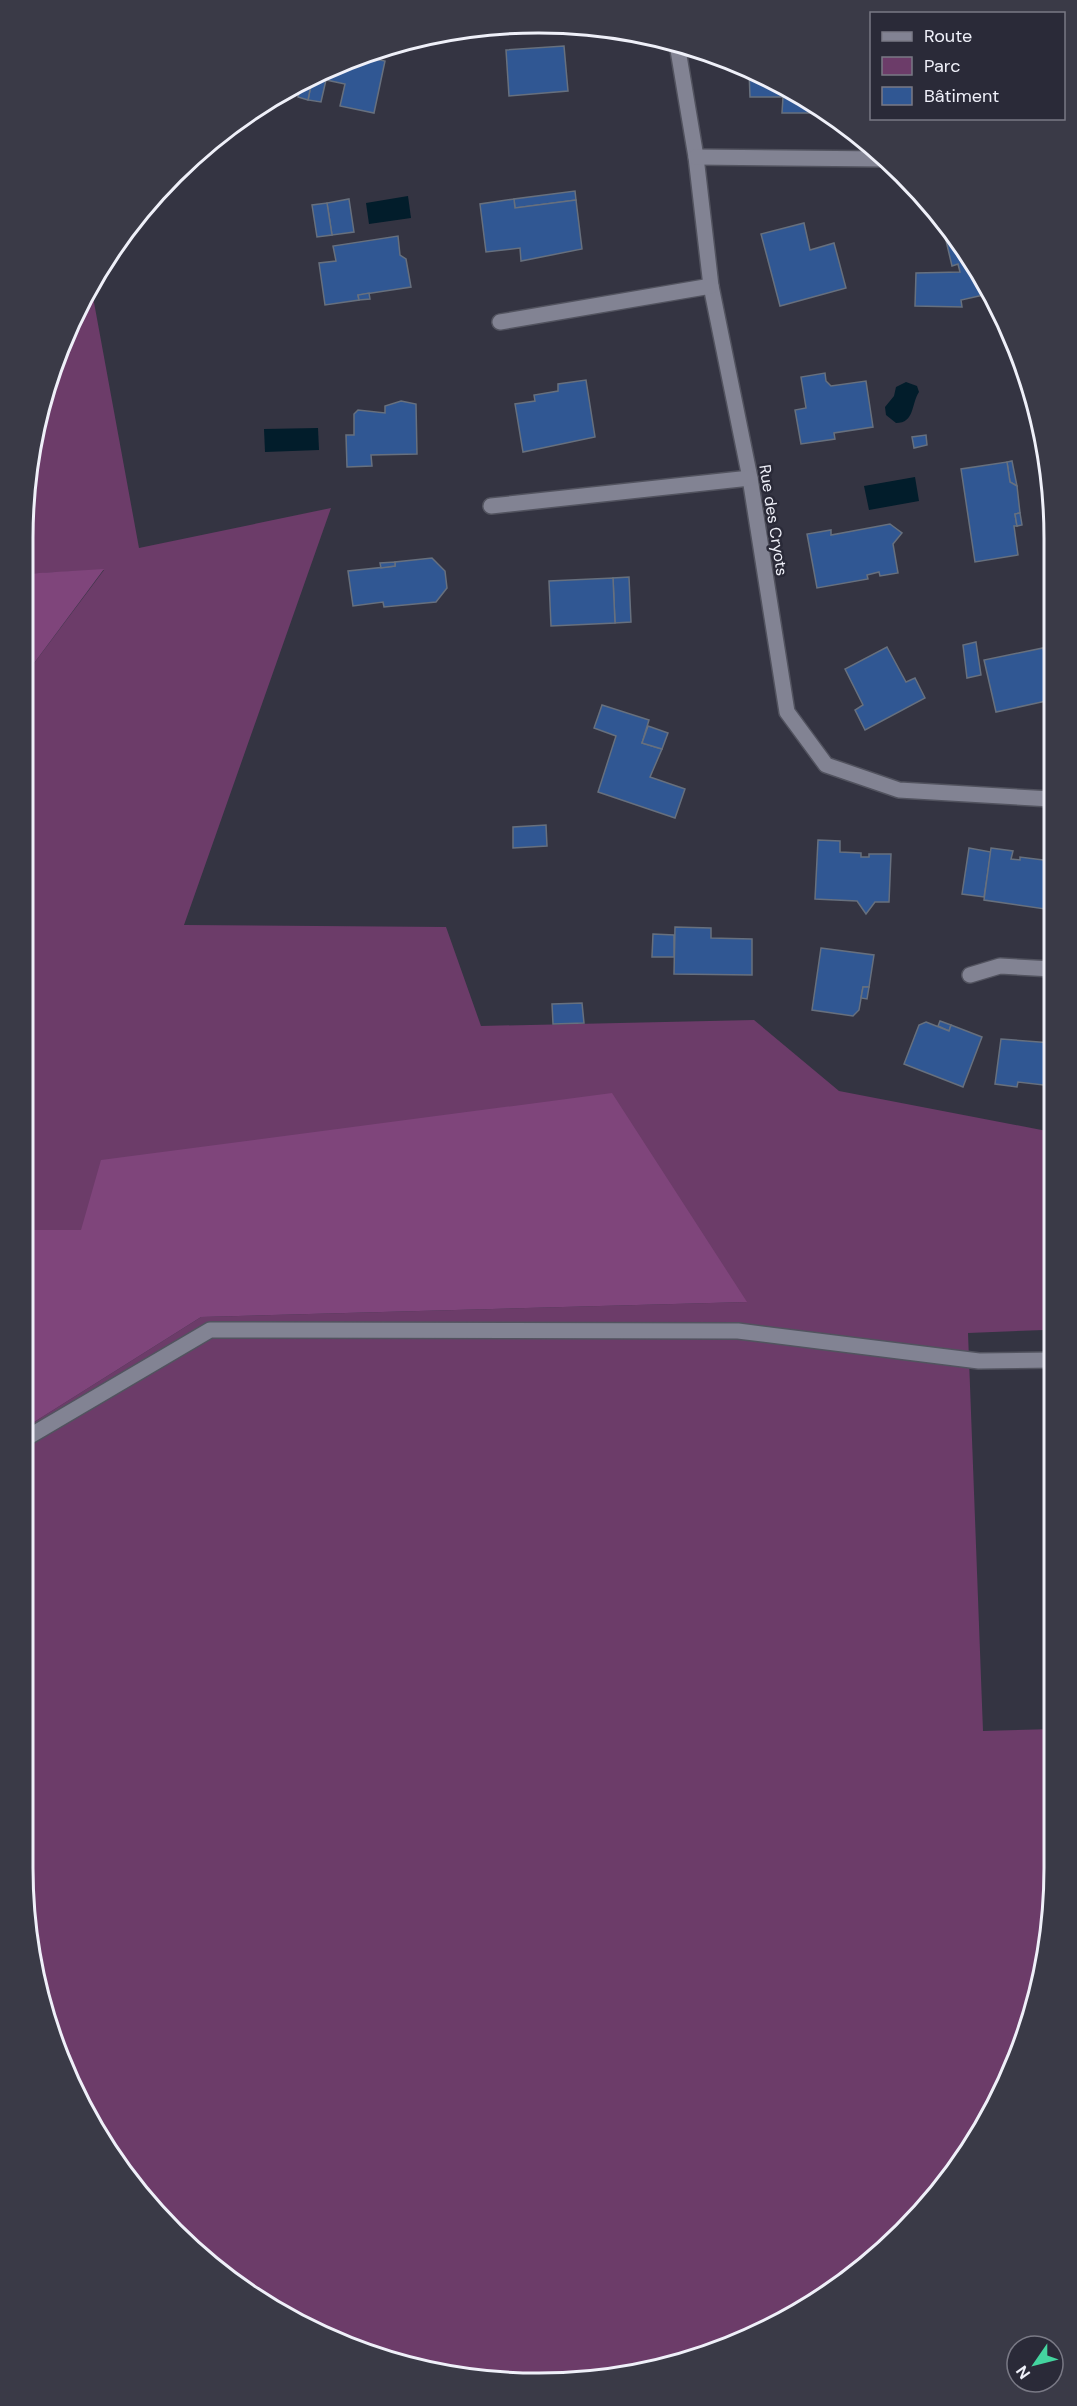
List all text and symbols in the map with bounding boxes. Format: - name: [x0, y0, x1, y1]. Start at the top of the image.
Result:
- legend: [870, 12, 1065, 120]
- text: Route: [924, 24, 972, 48]
- text: Parc: [924, 54, 960, 78]
- text: Bâtiment: [924, 84, 999, 108]
- street label: Rue des Cryots: [754, 463, 793, 577]
- north arrow: [1005, 2334, 1065, 2394]
- text: N: [1011, 2362, 1035, 2383]

